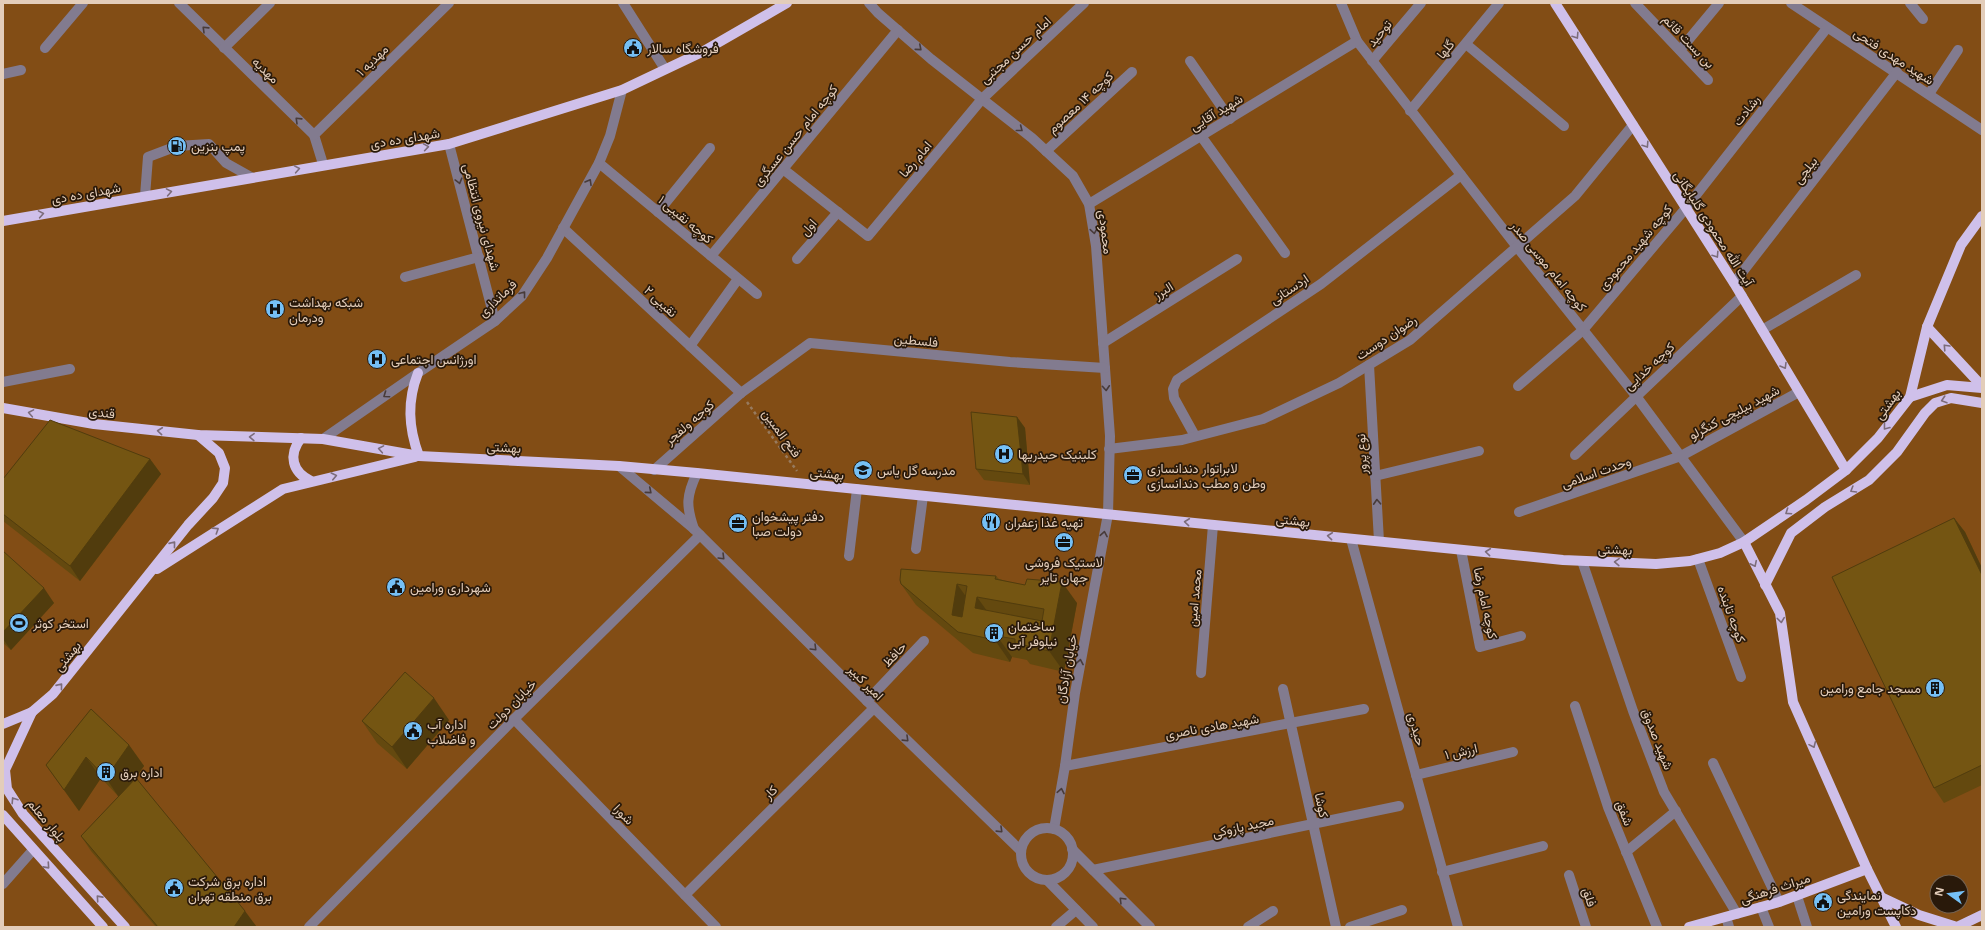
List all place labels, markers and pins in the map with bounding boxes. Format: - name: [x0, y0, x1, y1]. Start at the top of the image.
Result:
- public building icon: فروشگاه سالار: [622, 37, 644, 59]
- place label: فروشگاه سالار: [646, 39, 719, 57]
- fuel station icon: پمپ بنزین: [166, 135, 188, 157]
- place label: پمپ بنزین: [191, 137, 245, 156]
- place label: شبکه بهداشت ودرمان: [289, 293, 363, 326]
- hospital icon: شبکه بهداشت ودرمان: [264, 298, 286, 320]
- hospital icon: اورژانس اجتماعی: [366, 348, 388, 370]
- place label: اورژانس اجتماعی: [391, 350, 477, 368]
- hospital icon: کلینیک حیدریها: [993, 443, 1015, 465]
- place label: کلینیک حیدریها: [1018, 445, 1097, 463]
- school or university icon: مدرسه گل یاس: [852, 459, 874, 481]
- place label: لابراتوار دندانسازی وطن و مطب دندانسازی: [1147, 459, 1266, 492]
- place label: مدرسه گل یاس: [877, 461, 955, 479]
- office icon: لابراتوار دندانسازی وطن و مطب دندانسازی: [1122, 464, 1144, 486]
- place label: دفتر پیشخوان دولت صبا: [752, 507, 824, 540]
- restaurant icon: تهیه غذا زعفران: [980, 511, 1002, 533]
- office icon: دفتر پیشخوان دولت صبا: [727, 512, 749, 534]
- place label: تهیه غذا زعفران: [1005, 513, 1083, 531]
- office icon: لاستیک فروشی جهان تایر: [1053, 531, 1075, 553]
- place label: لاستیک فروشی جهان تایر: [1025, 553, 1103, 586]
- public building icon: شهرداری ورامین: [385, 576, 407, 598]
- place label: شهرداری ورامین: [410, 578, 491, 596]
- sports icon: استخر کوثر: [8, 612, 30, 634]
- place label: استخر کوثر: [32, 614, 89, 632]
- place label: ساختمان نیلوفر آبی: [1008, 617, 1057, 650]
- building icon: ساختمان نیلوفر آبی: [983, 622, 1005, 644]
- building icon: مسجد جامع ورامین: [1924, 677, 1946, 699]
- place label: مسجد جامع ورامین: [1820, 679, 1921, 698]
- place label: اداره آب و فاضلاب: [427, 715, 476, 748]
- public building icon: اداره آب و فاضلاب: [402, 720, 424, 742]
- building icon: اداره برق: [95, 761, 117, 783]
- place label: اداره برق: [120, 763, 163, 781]
- place label: اداره برق شرکت برق منطقه تهران: [188, 872, 272, 905]
- public building icon: اداره برق شرکت برق منطقه تهران: [163, 877, 185, 899]
- place label: نمایندگی دکاپست ورامین: [1837, 886, 1917, 920]
- public building icon: نمایندگی دکاپست ورامین: [1812, 891, 1834, 913]

